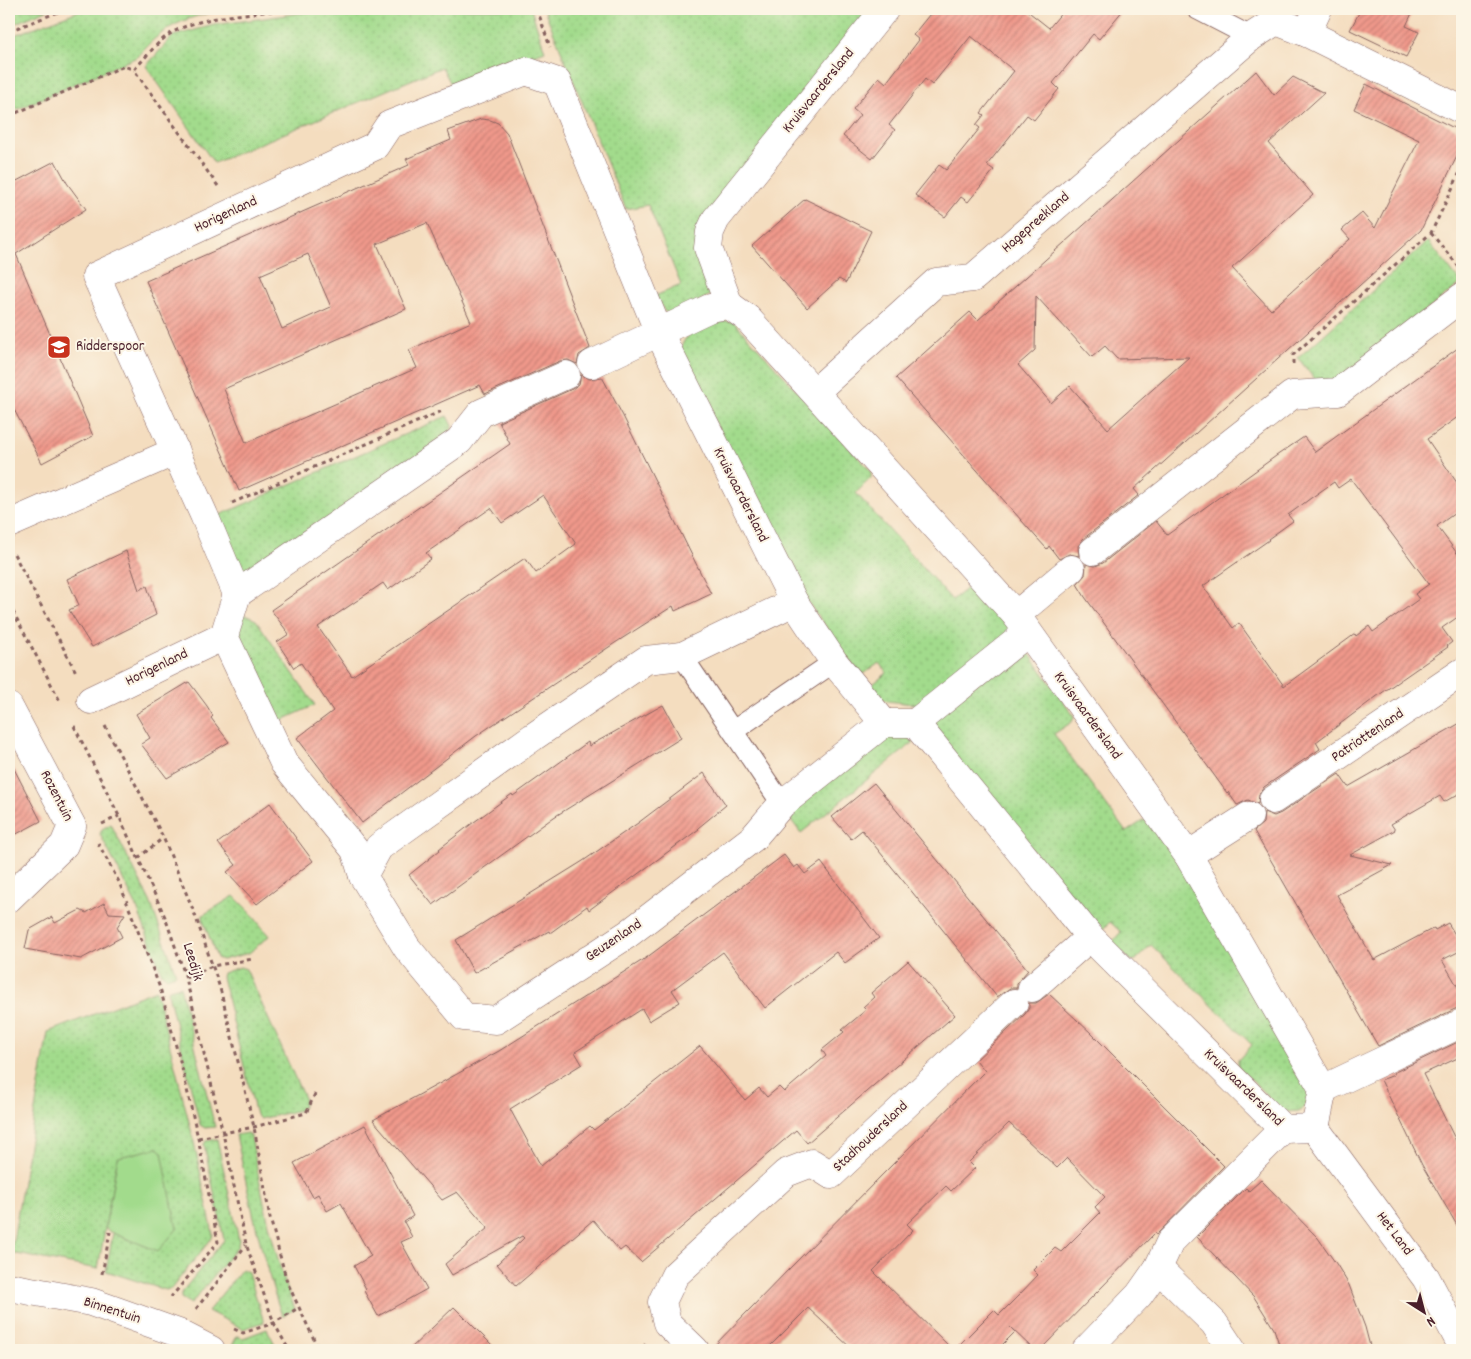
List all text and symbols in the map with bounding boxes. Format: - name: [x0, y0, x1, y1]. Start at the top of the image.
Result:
- street label: Kruisvaardersland: [778, 44, 860, 138]
- street label: Hagepreekland: [997, 187, 1075, 259]
- street label: Horigenland: [191, 191, 261, 239]
- school or university icon: Ridderspoor: [46, 334, 72, 360]
- place label: Ridderspoor: [76, 336, 145, 358]
- street label: Kruisvaardersland: [707, 444, 773, 546]
- street label: Horigenland: [122, 643, 192, 693]
- street label: Kruisvaardersland: [1048, 667, 1126, 765]
- street label: Patriottenland: [1327, 704, 1409, 768]
- street label: Rozentuin: [34, 767, 78, 826]
- street label: Geuzenland: [581, 914, 647, 968]
- street label: Leedijk: [176, 940, 208, 984]
- street label: Kruisvaardersland: [1198, 1044, 1288, 1132]
- street label: Stadhoudersland: [828, 1096, 914, 1178]
- street label: Het Land: [1370, 1207, 1418, 1261]
- north arrow: [1398, 1286, 1448, 1336]
- street label: Binnentuin: [81, 1291, 143, 1331]
- text: N: [1422, 1311, 1439, 1331]

